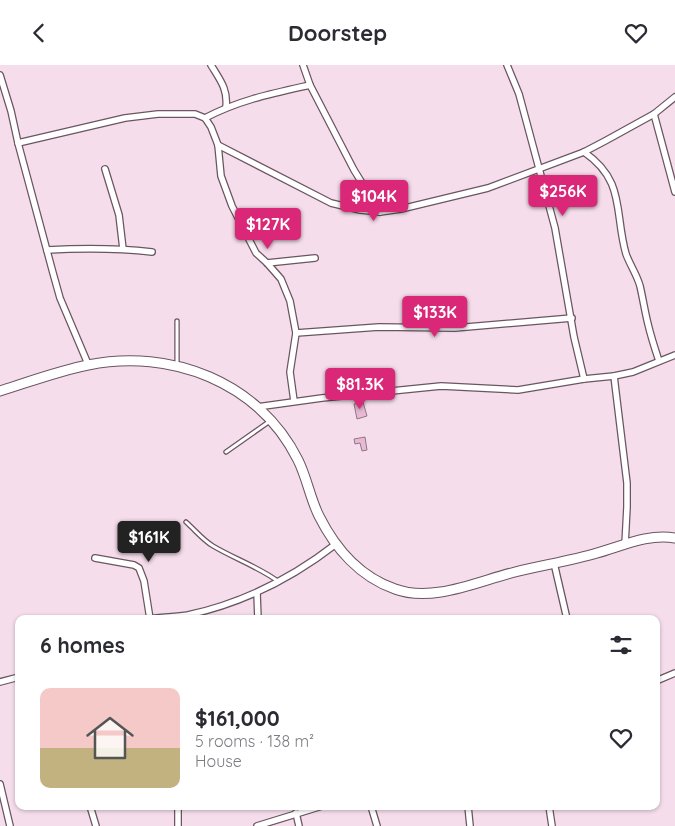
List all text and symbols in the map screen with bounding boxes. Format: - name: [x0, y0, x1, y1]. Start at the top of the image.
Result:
- icon: back: [25, 19, 53, 47]
- text: Doorstep: [288, 19, 387, 47]
- icon: heart: [622, 19, 650, 47]
- pin: $256K: [528, 175, 598, 217]
- pin: $104K: [339, 179, 409, 222]
- text: $256K: [539, 181, 587, 201]
- text: $104K: [351, 186, 397, 206]
- pin: $127K: [233, 207, 303, 250]
- text: $127K: [246, 214, 290, 234]
- pin: $133K: [400, 295, 470, 338]
- text: $133K: [413, 302, 457, 322]
- pin: $81.3K: [319, 367, 401, 410]
- text: $81.3K: [336, 374, 384, 394]
- pin: $161K: [114, 521, 184, 563]
- text: $161K: [128, 527, 170, 547]
- icon: filters: [607, 631, 635, 659]
- text: 6 homes: [40, 632, 125, 658]
- text: $161,000: [195, 705, 280, 731]
- icon: home: [80, 708, 140, 768]
- icon: heart: [607, 724, 635, 752]
- text: 5 rooms · 138 m²: [195, 731, 314, 751]
- text: House: [195, 751, 242, 771]

